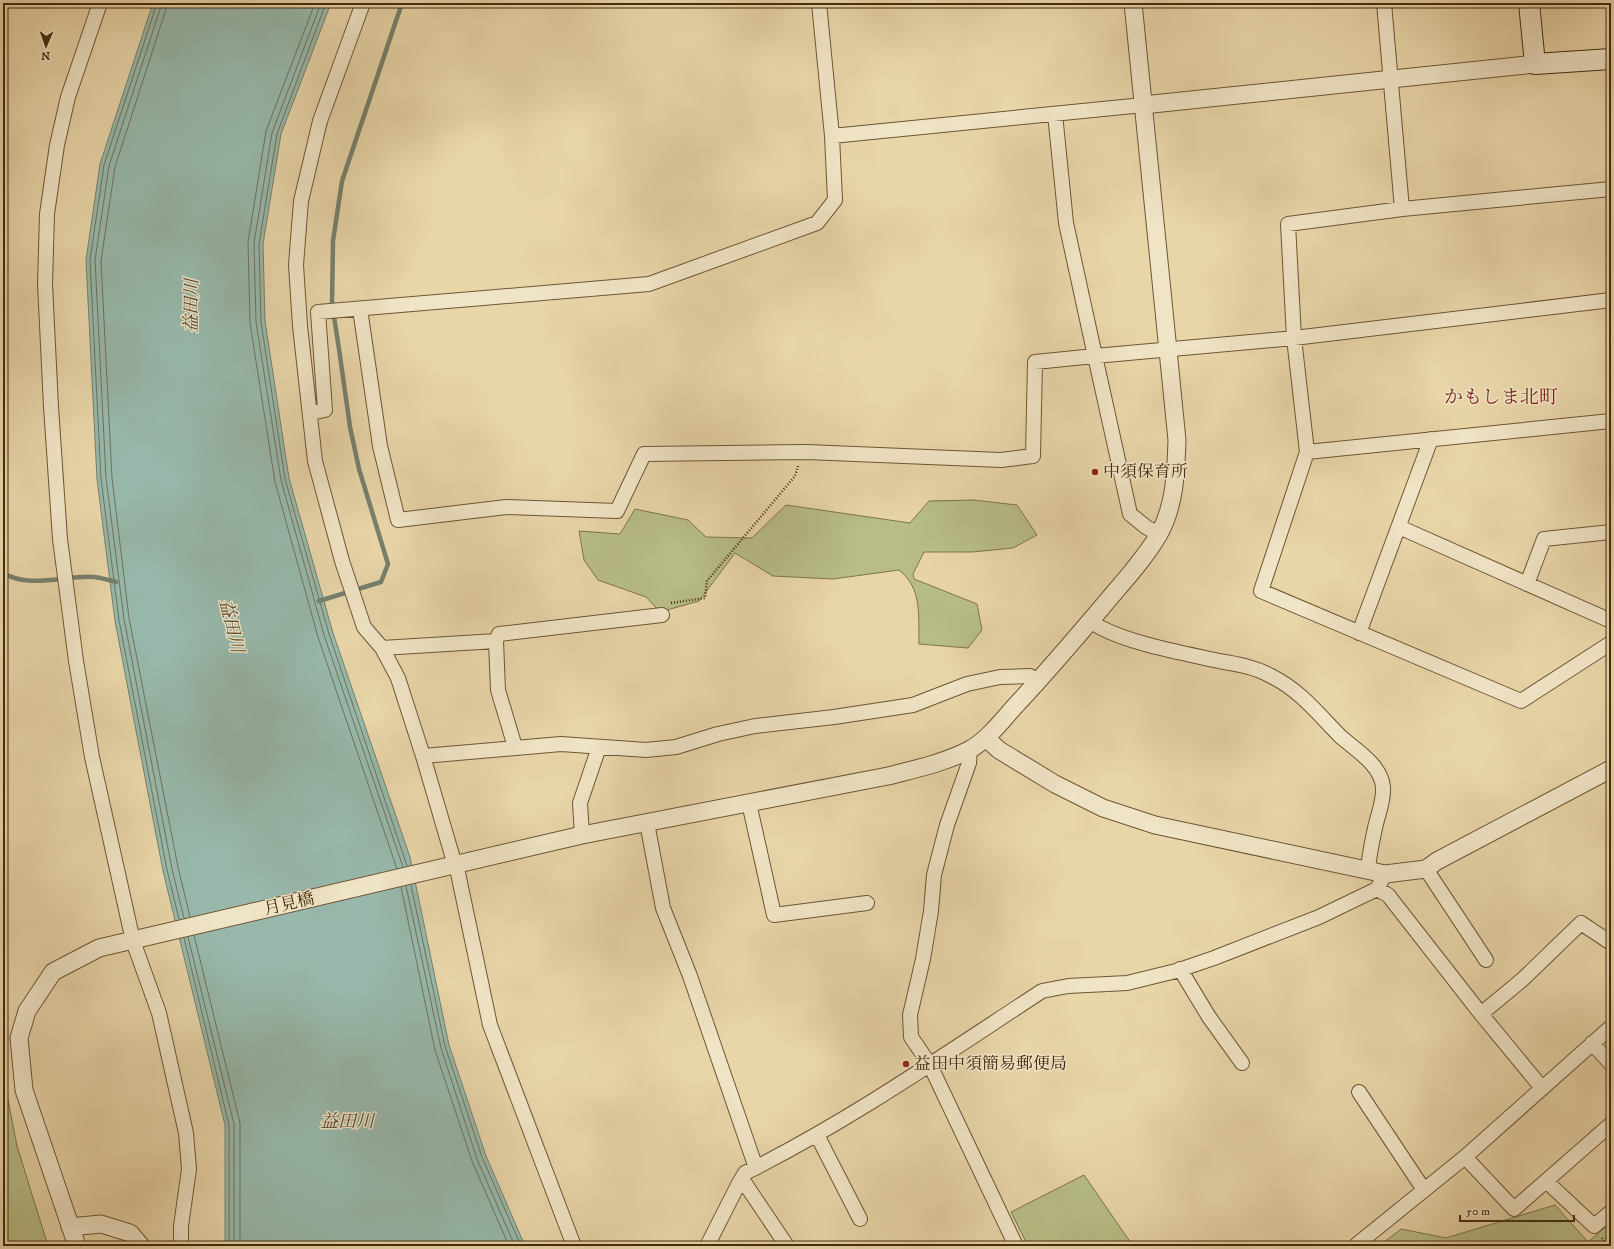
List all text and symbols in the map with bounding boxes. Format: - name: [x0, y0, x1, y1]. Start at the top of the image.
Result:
- north arrow: [26, 26, 66, 66]
- text: N: [41, 48, 50, 62]
- water label: 益田川: [181, 277, 204, 333]
- district label: かもしま北町: [1444, 386, 1558, 409]
- place label: 中須保育所: [1103, 461, 1188, 483]
- marker: 中須保育所: [1090, 467, 1100, 477]
- water label: 益田川: [214, 597, 248, 657]
- street label: 月見橋: [262, 888, 316, 920]
- place label: 益田中須簡易郵便局: [914, 1053, 1067, 1075]
- marker: 益田中須簡易郵便局: [901, 1059, 911, 1069]
- water label: 益田川: [320, 1111, 376, 1133]
- scale bar: [1460, 1197, 1574, 1223]
- text: 50 m: [1466, 1204, 1490, 1219]

